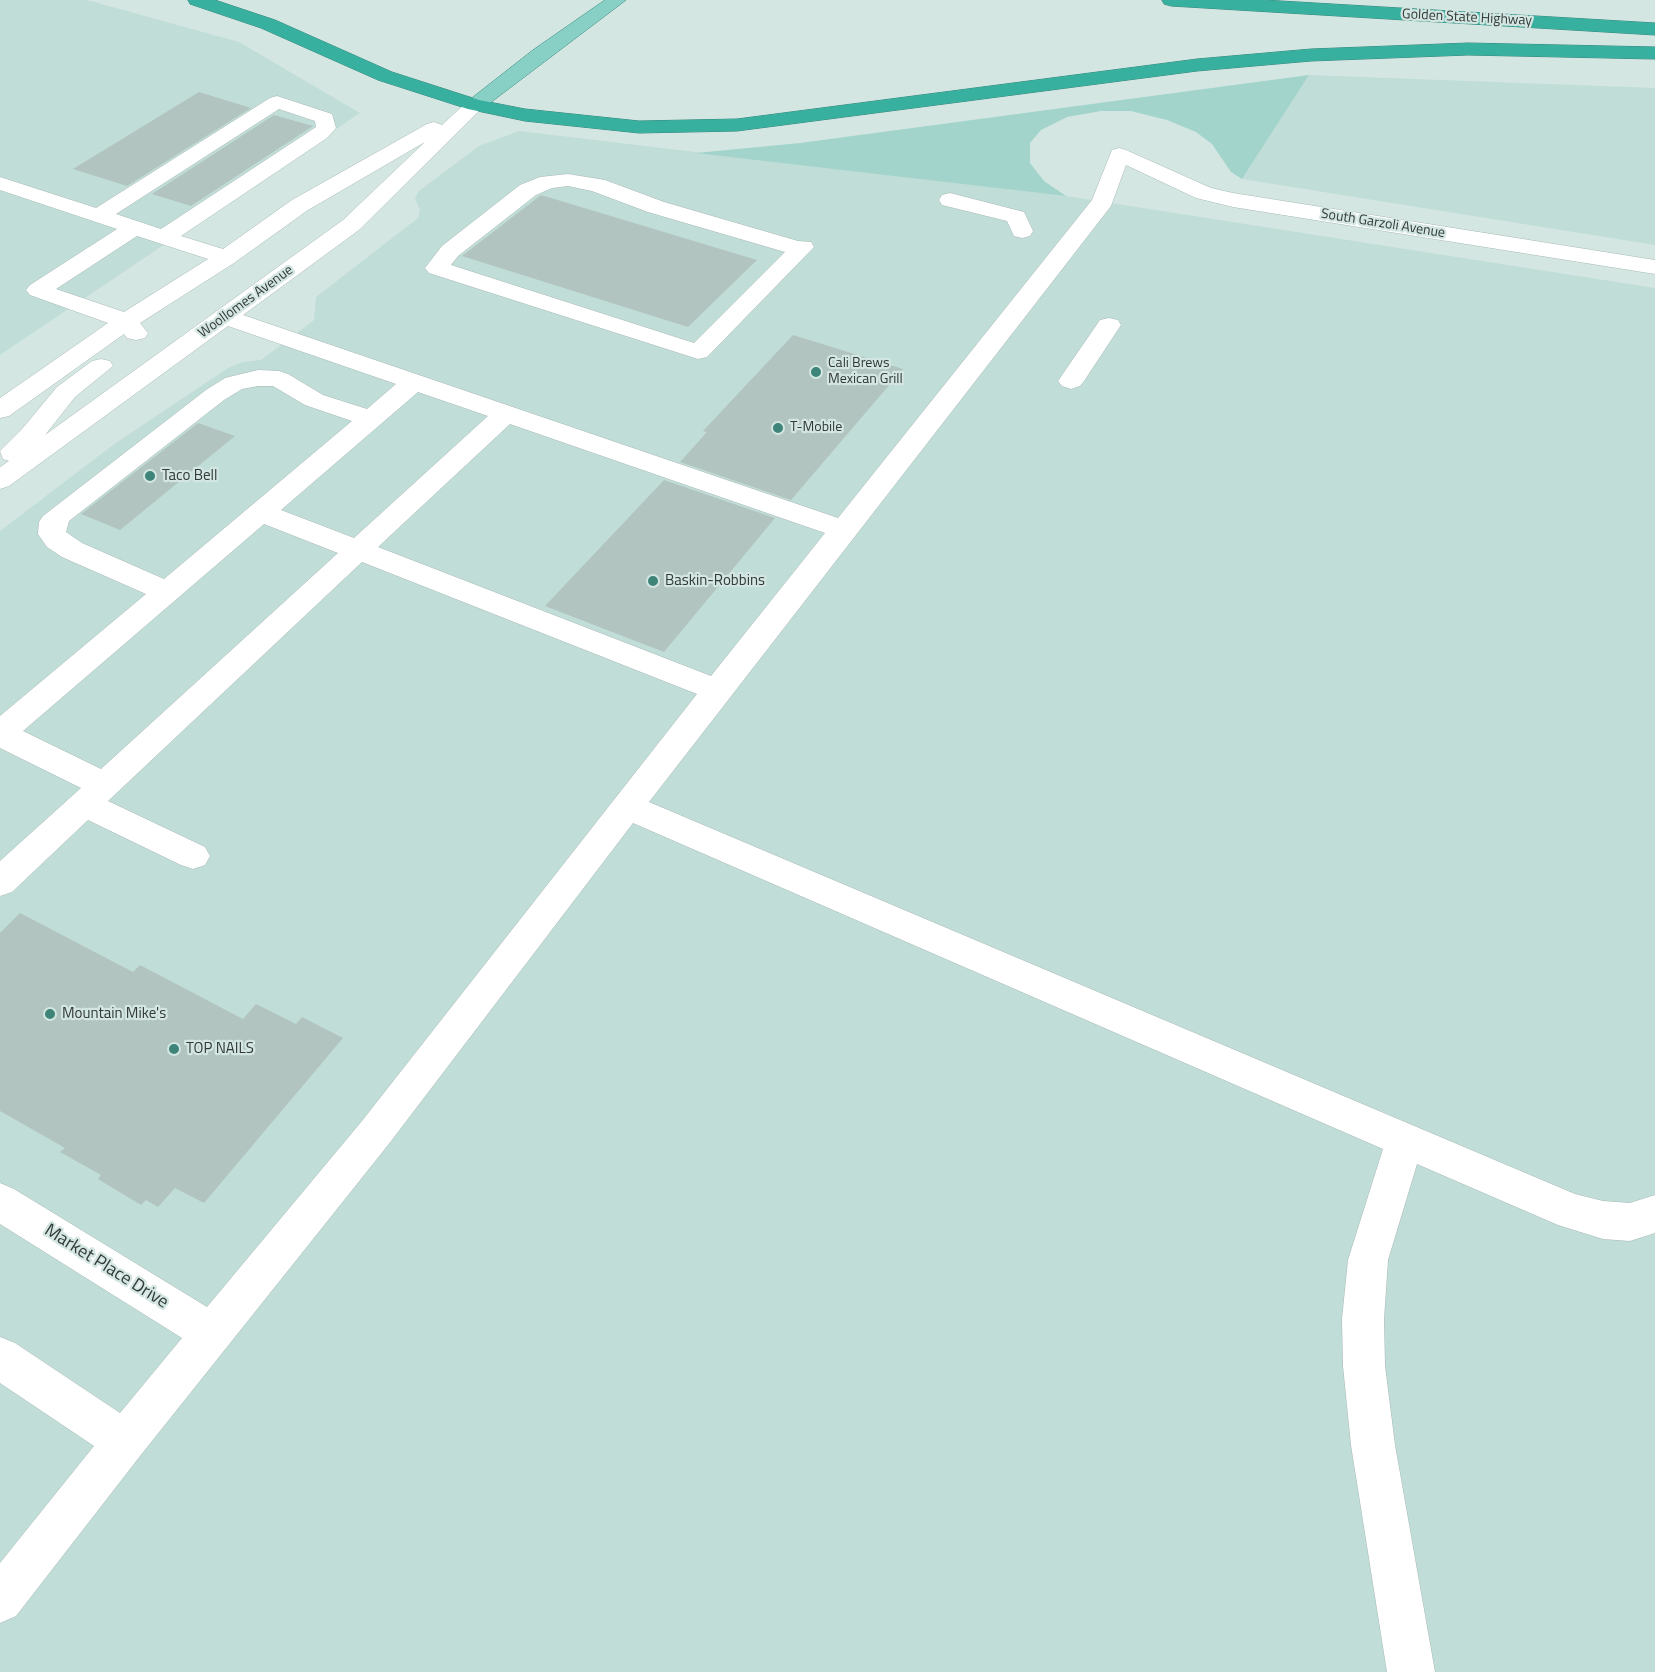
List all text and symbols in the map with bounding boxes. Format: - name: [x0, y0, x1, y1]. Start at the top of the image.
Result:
- street label: Golden State Highway: [1402, 6, 1532, 30]
- street label: South Garzoli Avenue: [1320, 206, 1446, 242]
- street label: Woollomes Avenue: [195, 262, 297, 342]
- place label: Cali Brews Mexican Grill: [828, 356, 903, 388]
- marker: Cali Brews Mexican Grill: [809, 365, 823, 379]
- place label: T-Mobile: [790, 420, 842, 436]
- marker: T-Mobile: [771, 421, 785, 435]
- place label: Taco Bell: [162, 467, 217, 485]
- marker: Taco Bell: [143, 469, 157, 483]
- place label: Baskin-Robbins: [665, 572, 765, 590]
- marker: Baskin-Robbins: [646, 574, 660, 588]
- place label: Mountain Mike's: [62, 1005, 166, 1023]
- marker: Mountain Mike's: [43, 1007, 57, 1021]
- place label: TOP NAILS: [186, 1040, 254, 1058]
- marker: TOP NAILS: [167, 1042, 181, 1056]
- street label: Market Place Drive: [40, 1220, 172, 1314]

